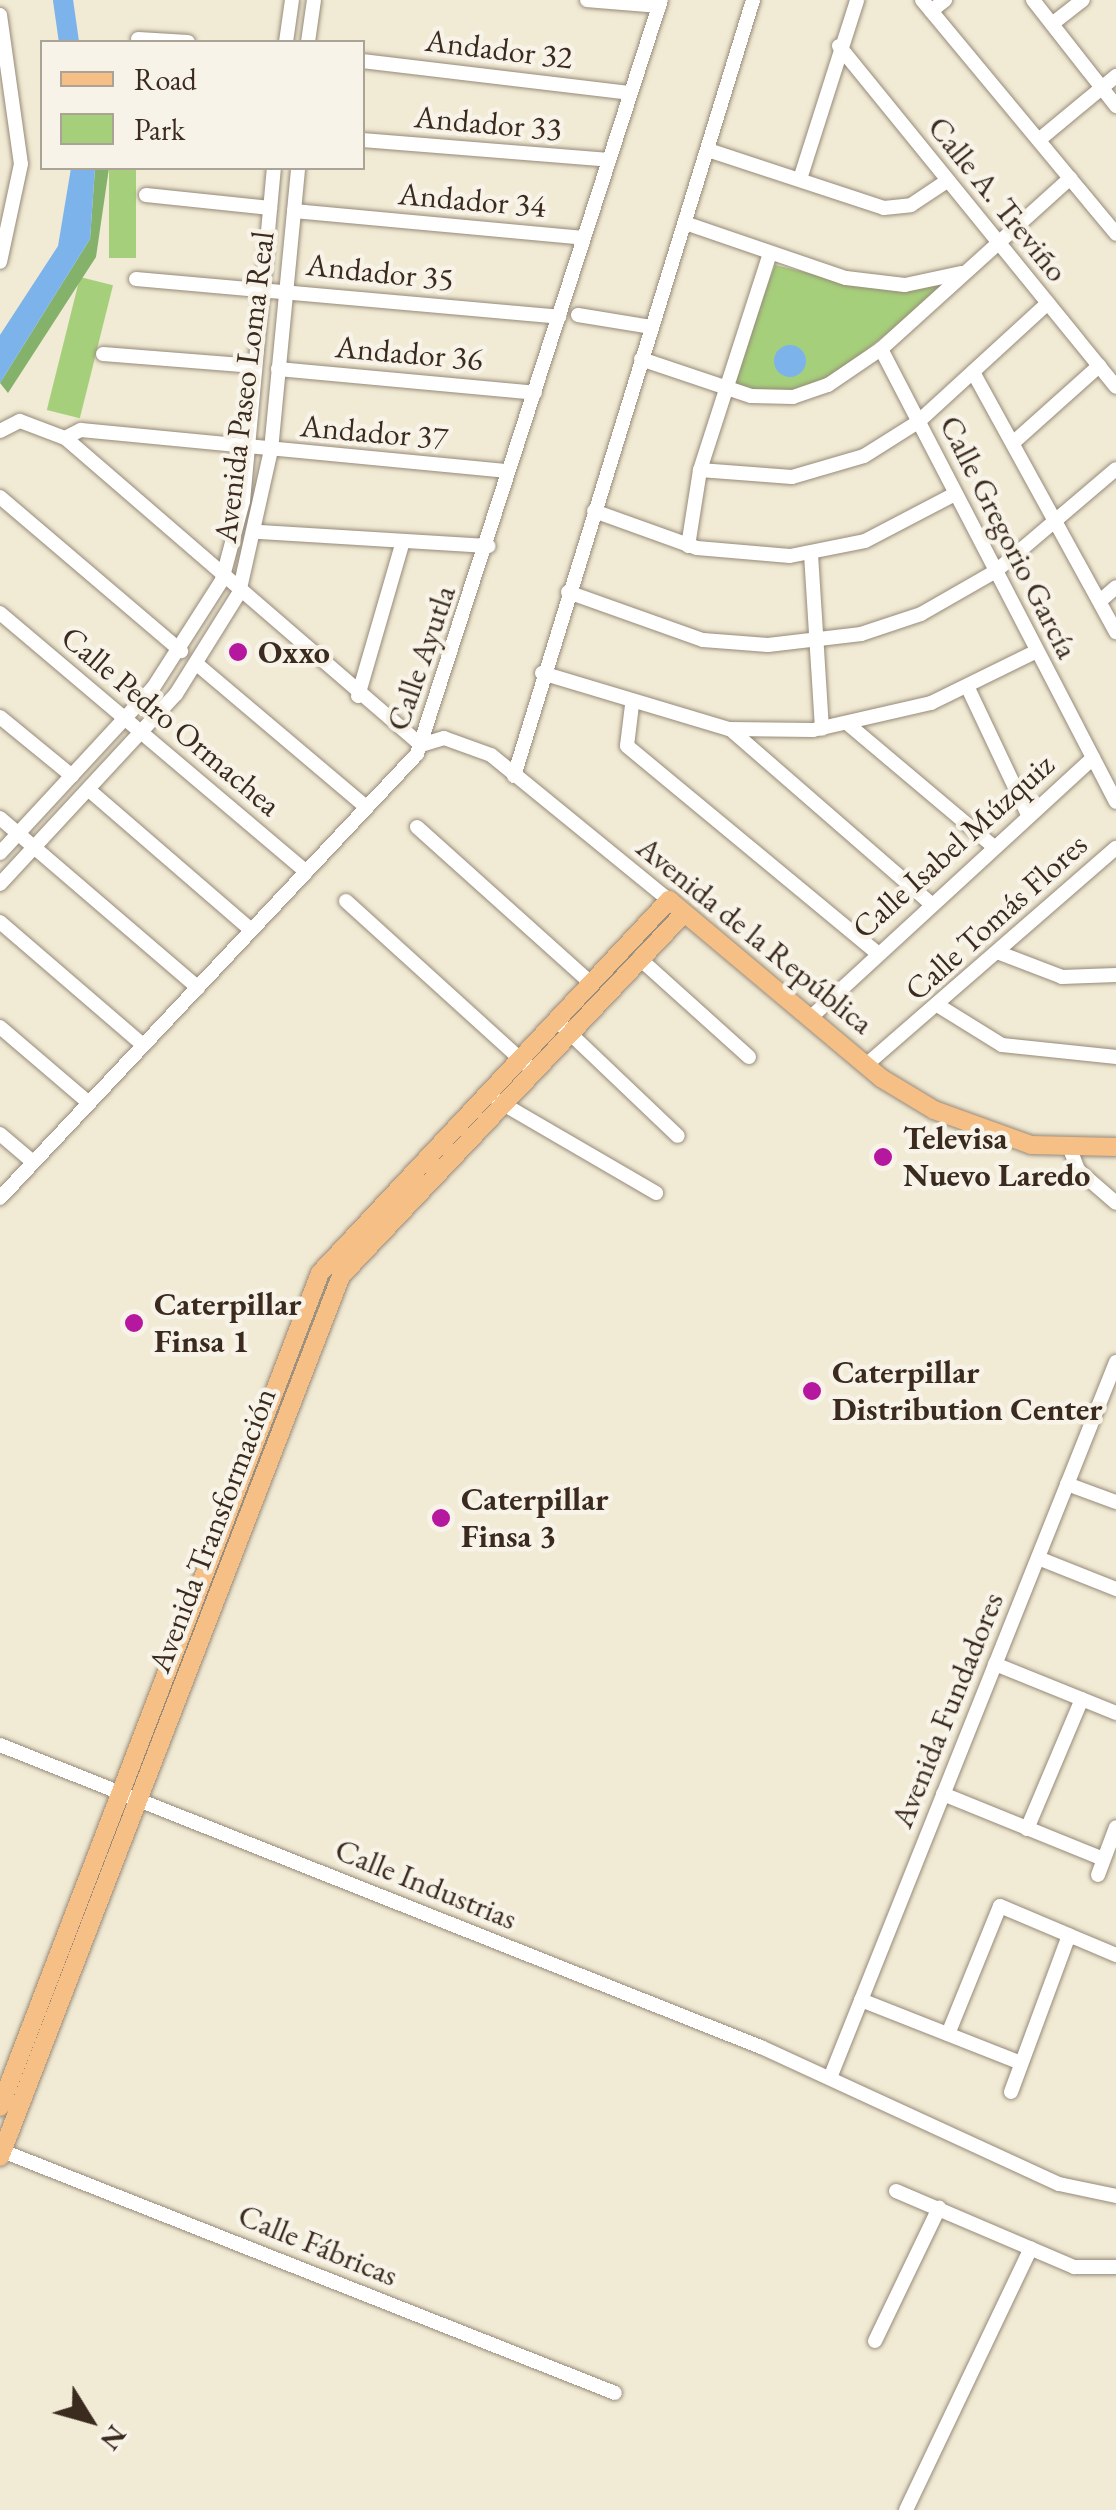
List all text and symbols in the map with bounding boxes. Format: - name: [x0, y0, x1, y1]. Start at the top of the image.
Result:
- street label: Andador 32: [423, 21, 575, 77]
- legend: [40, 40, 365, 170]
- text: Road: [134, 60, 197, 99]
- street label: Andador 33: [413, 97, 563, 149]
- street label: Calle A. Treviño: [920, 109, 1076, 289]
- text: Park: [134, 110, 185, 149]
- street label: Andador 34: [397, 174, 547, 226]
- street label: Avenida Paseo Loma Real: [206, 229, 282, 545]
- street label: Andador 35: [304, 245, 456, 299]
- street label: Andador 36: [334, 327, 484, 379]
- street label: Andador 37: [299, 406, 449, 458]
- street label: Calle Gregorio García: [931, 409, 1087, 665]
- street label: Calle Ayutla: [378, 580, 464, 736]
- street label: Calle Pedro Ormachea: [53, 618, 289, 824]
- place label: Oxxo: [258, 633, 330, 671]
- marker: Oxxo: [227, 641, 249, 663]
- street label: Calle Isabel Múzquiz: [844, 745, 1062, 947]
- street label: Calle Tomás Flores: [897, 825, 1095, 1009]
- street label: Avenida de la República: [629, 828, 881, 1042]
- place label: Televisa Nuevo Laredo: [903, 1120, 1090, 1195]
- marker: Televisa Nuevo Laredo: [872, 1146, 894, 1168]
- place label: Caterpillar Finsa 1: [154, 1286, 301, 1361]
- marker: Caterpillar Finsa 1: [123, 1312, 145, 1334]
- place label: Caterpillar Distribution Center: [832, 1354, 1103, 1429]
- marker: Caterpillar Distribution Center: [801, 1380, 823, 1402]
- street label: Avenida Transformación: [140, 1382, 284, 1678]
- place label: Caterpillar Finsa 3: [461, 1481, 608, 1556]
- marker: Caterpillar Finsa 3: [430, 1507, 452, 1529]
- street label: Avenida Fundadores: [882, 1587, 1012, 1833]
- street label: Calle Industrias: [330, 1830, 522, 1938]
- street label: Calle Fábricas: [233, 2196, 403, 2294]
- north arrow: [40, 2370, 140, 2470]
- text: N: [93, 2418, 135, 2458]

